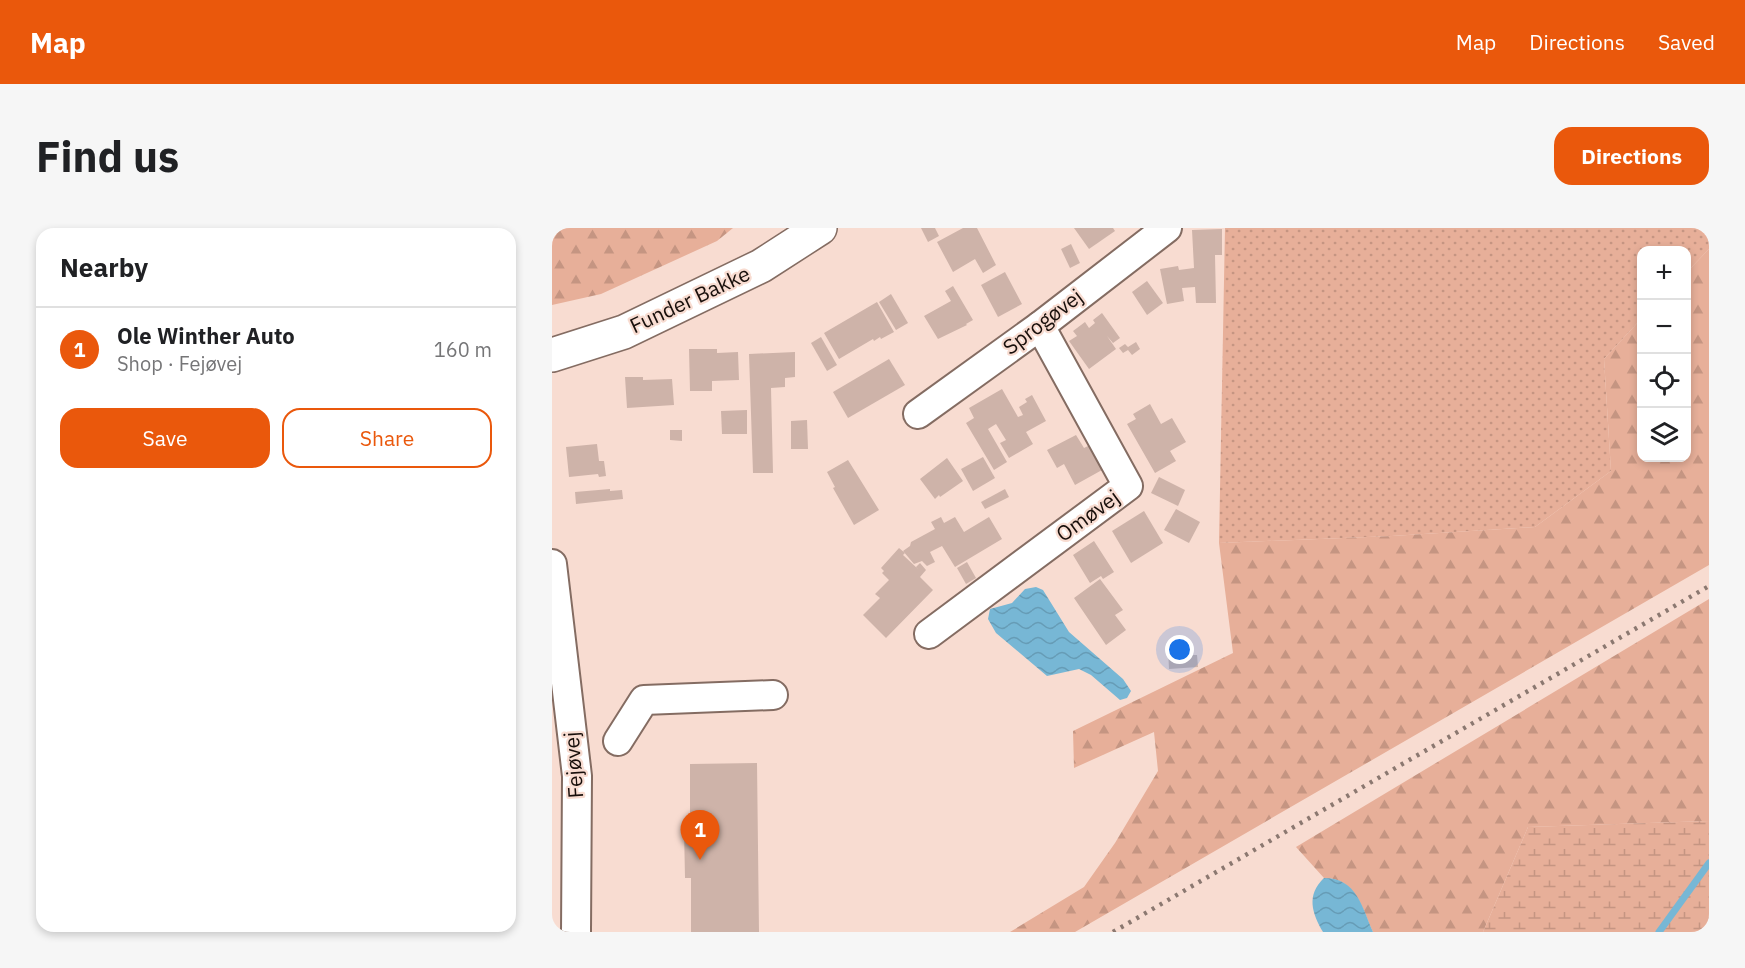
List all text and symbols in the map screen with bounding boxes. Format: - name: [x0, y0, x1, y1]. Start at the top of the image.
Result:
- text: Map: [30, 24, 86, 61]
- text: Map: [1456, 28, 1496, 56]
- text: Directions: [1529, 28, 1625, 56]
- text: Saved: [1658, 28, 1715, 56]
- button: Directions: [1554, 127, 1709, 185]
- text: Find us: [36, 129, 179, 184]
- map controls: [1637, 246, 1691, 462]
- button: +: [1637, 246, 1691, 300]
- text: Nearby: [60, 250, 148, 284]
- street label: Funder Bakke: [625, 259, 754, 339]
- street label: Sprogøvej: [997, 282, 1088, 360]
- button: −: [1637, 300, 1691, 354]
- text: Ole Winther Auto: [117, 321, 295, 350]
- text: 1: [74, 336, 86, 363]
- text: 160 m: [434, 336, 492, 363]
- text: Shop · Fejøvej: [117, 350, 242, 377]
- button: locate: [1637, 354, 1691, 408]
- button: Save: [60, 408, 270, 468]
- button: Share: [282, 408, 492, 468]
- button: layers: [1637, 408, 1691, 462]
- street label: Omøvej: [1050, 483, 1125, 548]
- your location: [1165, 635, 1194, 664]
- street label: Fejøvej: [557, 731, 589, 799]
- pin: 1: [680, 810, 720, 860]

